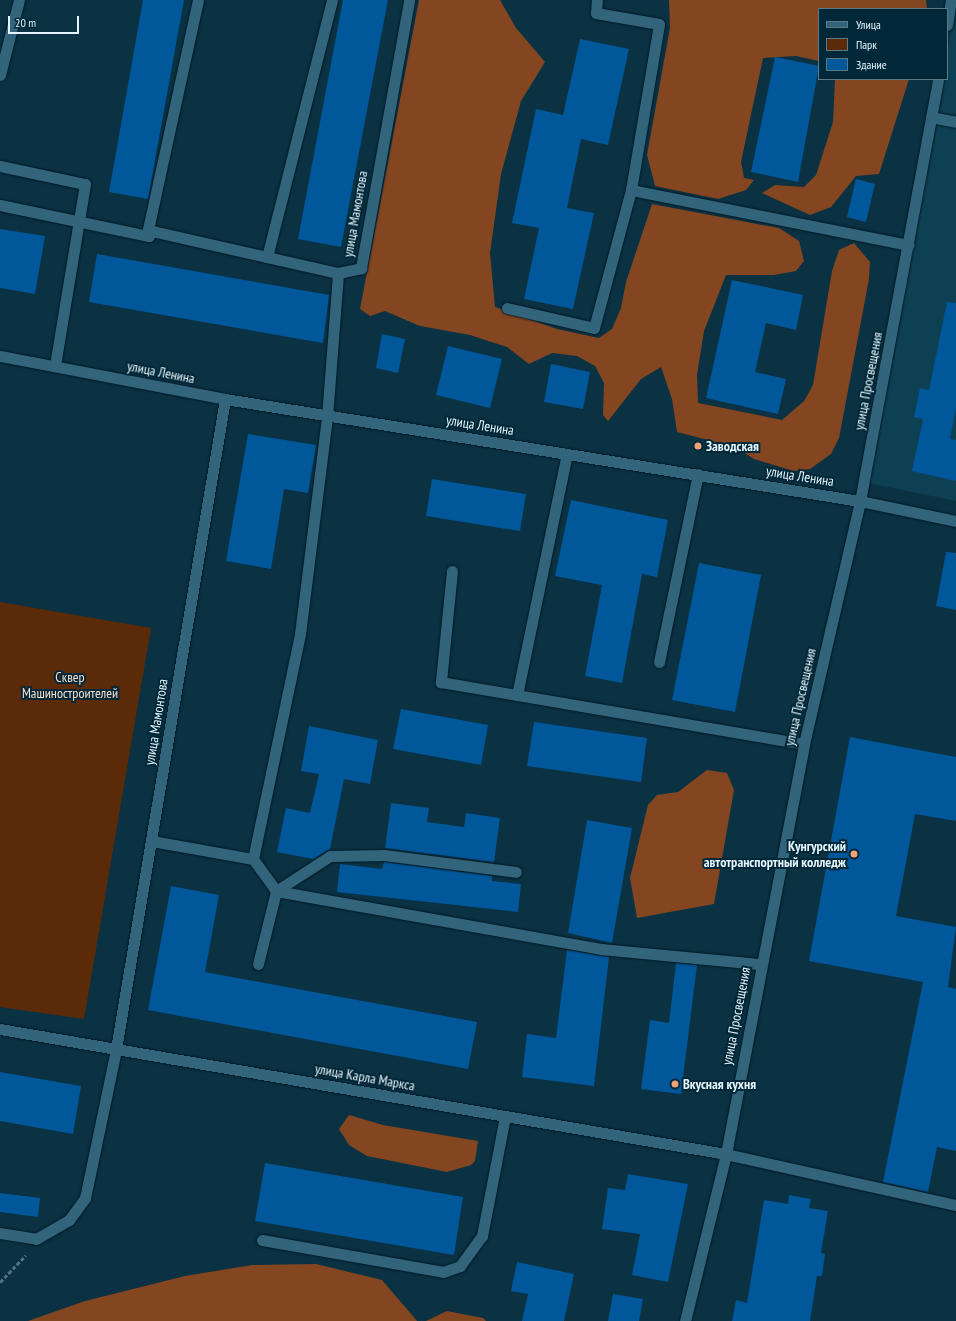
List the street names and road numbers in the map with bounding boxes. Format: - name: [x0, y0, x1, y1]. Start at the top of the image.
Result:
- street label: улица Мамонтова: [339, 170, 371, 258]
- street label: улица Просвещения: [850, 331, 886, 431]
- street label: улица Ленина: [126, 357, 196, 387]
- street label: улица Ленина: [445, 411, 515, 439]
- street label: улица Ленина: [765, 462, 835, 490]
- street label: улица Просвещения: [781, 647, 819, 747]
- street label: улица Мамонтова: [141, 678, 171, 766]
- street label: улица Просвещения: [718, 966, 754, 1066]
- street label: улица Карла Маркса: [314, 1060, 416, 1094]

